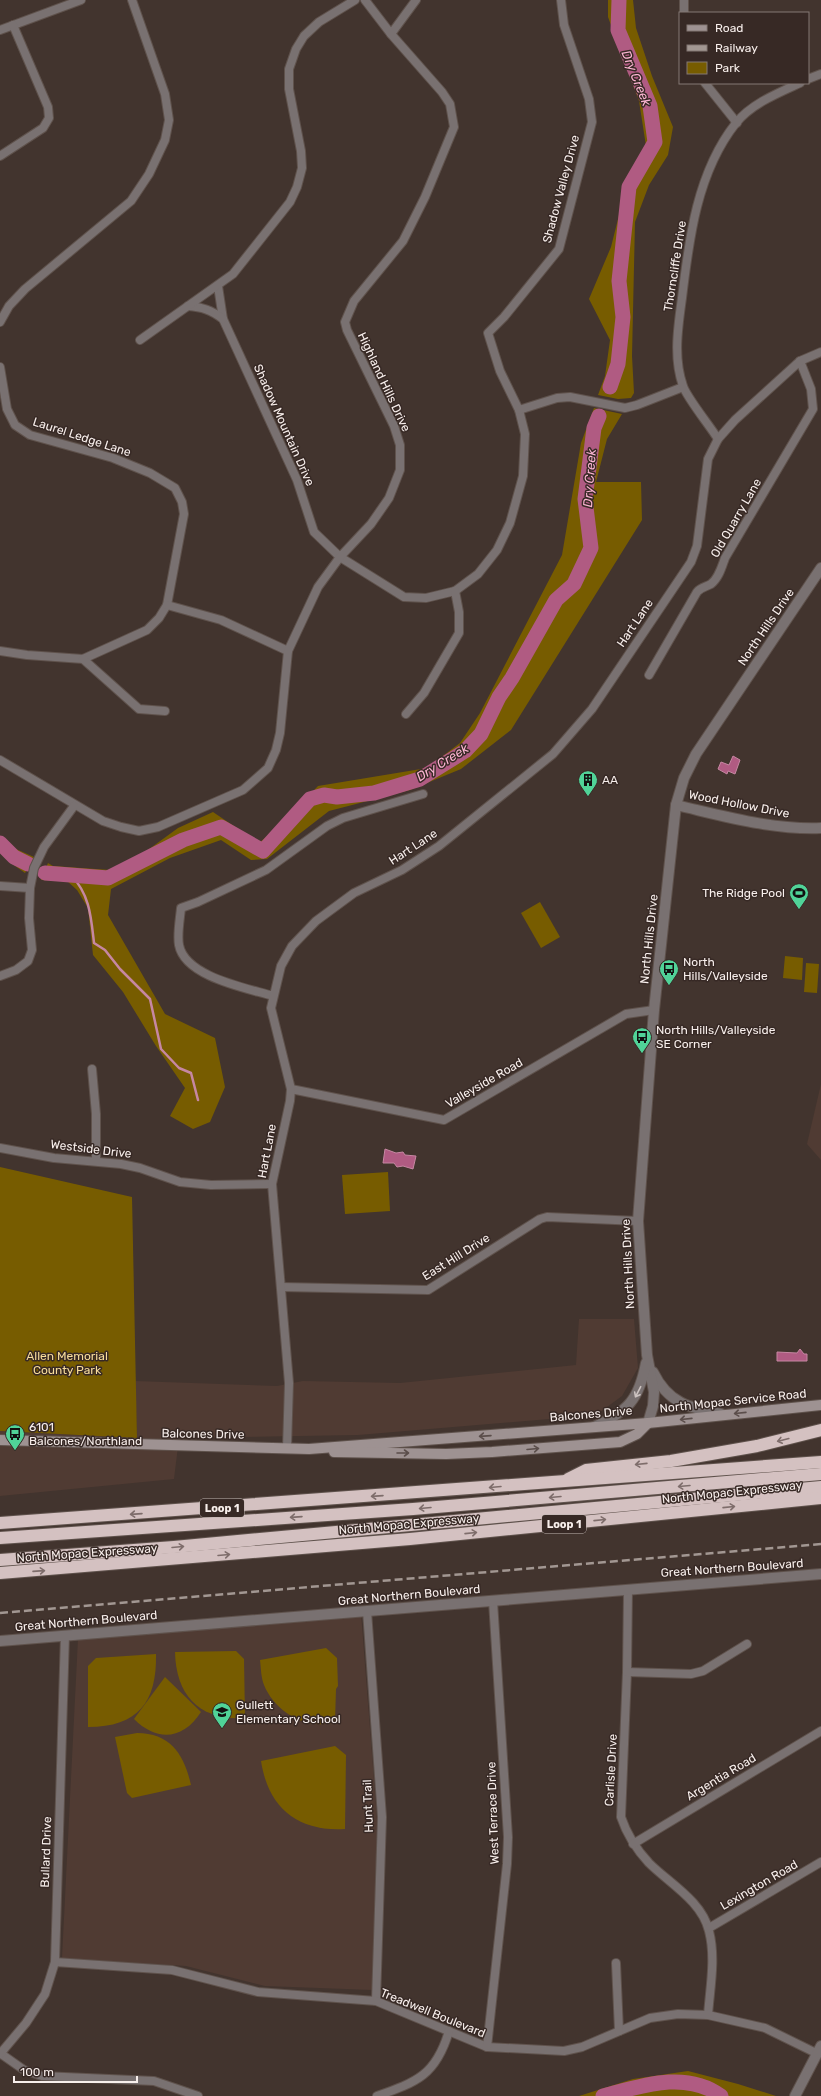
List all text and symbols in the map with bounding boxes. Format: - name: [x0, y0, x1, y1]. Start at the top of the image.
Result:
- legend: [679, 12, 809, 84]
- text: Road: [715, 21, 743, 35]
- text: Railway: [715, 41, 758, 55]
- water label: Dry Creek: [619, 48, 655, 109]
- text: Park: [715, 61, 741, 75]
- street label: Shadow Valley Drive: [540, 133, 582, 245]
- street label: Thorncliffe Drive: [661, 219, 689, 312]
- street label: Highland Hills Drive: [355, 330, 413, 434]
- street label: Shadow Mountain Drive: [251, 362, 317, 488]
- street label: Laurel Ledge Lane: [31, 415, 133, 460]
- water label: Dry Creek: [580, 448, 599, 508]
- street label: Old Quarry Lane: [708, 476, 764, 560]
- street label: North Hills Drive: [735, 586, 797, 668]
- street label: Hart Lane: [614, 596, 656, 650]
- water label: Dry Creek: [413, 740, 471, 784]
- building icon: AA: [577, 769, 599, 797]
- place label: AA: [602, 773, 618, 787]
- street label: Wood Hollow Drive: [687, 787, 791, 821]
- street label: Hart Lane: [386, 826, 440, 868]
- sports icon: The Ridge Pool: [788, 882, 810, 910]
- place label: The Ridge Pool: [702, 886, 785, 900]
- street label: North Hills Drive: [637, 893, 661, 984]
- place label: North Hills/Valleyside: [683, 955, 768, 983]
- bus stop icon: North Hills/Valleyside: [658, 958, 680, 986]
- place label: North Hills/Valleyside SE Corner: [656, 1023, 776, 1051]
- bus stop icon: North Hills/Valleyside SE Corner: [631, 1026, 653, 1054]
- street label: Valleyside Road: [443, 1055, 525, 1111]
- street label: Hart Lane: [255, 1123, 279, 1179]
- street label: Westside Drive: [50, 1137, 133, 1161]
- street label: North Hills Drive: [619, 1218, 637, 1309]
- street label: East Hill Drive: [420, 1231, 492, 1283]
- park label: Allen Memorial County Park: [26, 1349, 108, 1377]
- one-way arrow: [633, 1386, 641, 1398]
- street label: North Mopac Service Road: [659, 1386, 807, 1416]
- street label: Balcones Drive: [549, 1403, 633, 1425]
- one-way arrow: [734, 1409, 747, 1417]
- one-way arrow: [680, 1415, 693, 1422]
- place label: 6101 Balcones/Northland: [29, 1420, 142, 1448]
- bus stop icon: 6101 Balcones/Northland: [4, 1423, 26, 1451]
- street label: Balcones Drive: [161, 1426, 245, 1442]
- one-way arrow: [479, 1432, 492, 1439]
- one-way arrow: [777, 1436, 790, 1444]
- one-way arrow: [526, 1445, 539, 1452]
- one-way arrow: [396, 1449, 409, 1457]
- one-way arrow: [635, 1461, 648, 1468]
- street label: North Mopac Expressway: [661, 1478, 803, 1506]
- one-way arrow: [678, 1482, 691, 1489]
- one-way arrow: [489, 1484, 502, 1491]
- one-way arrow: [371, 1493, 384, 1500]
- one-way arrow: [549, 1493, 562, 1500]
- road number: Loop 1: [200, 1499, 244, 1517]
- one-way arrow: [722, 1503, 735, 1510]
- one-way arrow: [419, 1504, 432, 1511]
- one-way arrow: [130, 1510, 143, 1517]
- street label: North Mopac Expressway: [338, 1511, 480, 1537]
- one-way arrow: [290, 1513, 303, 1520]
- road number: Loop 1: [542, 1515, 586, 1533]
- one-way arrow: [593, 1516, 606, 1524]
- one-way arrow: [464, 1529, 477, 1537]
- street label: North Mopac Expressway: [16, 1541, 158, 1565]
- one-way arrow: [172, 1543, 185, 1550]
- one-way arrow: [217, 1551, 230, 1559]
- street label: Great Northern Boulevard: [660, 1556, 804, 1580]
- one-way arrow: [32, 1567, 45, 1574]
- street label: Great Northern Boulevard: [337, 1582, 481, 1608]
- street label: Great Northern Boulevard: [14, 1608, 158, 1634]
- place label: Gullett Elementary School: [236, 1698, 341, 1726]
- school or university icon: Gullett Elementary School: [211, 1701, 233, 1729]
- street label: Carlisle Drive: [602, 1733, 620, 1807]
- street label: Argentia Road: [683, 1751, 759, 1803]
- street label: West Terrace Drive: [484, 1761, 502, 1865]
- street label: Hunt Trail: [360, 1779, 376, 1833]
- street label: Bullard Drive: [38, 1816, 54, 1888]
- street label: Lexington Road: [718, 1857, 800, 1913]
- street label: Treadwell Boulevard: [378, 1986, 488, 2040]
- scale bar: [14, 2058, 137, 2084]
- text: 100 m: [20, 2065, 54, 2079]

